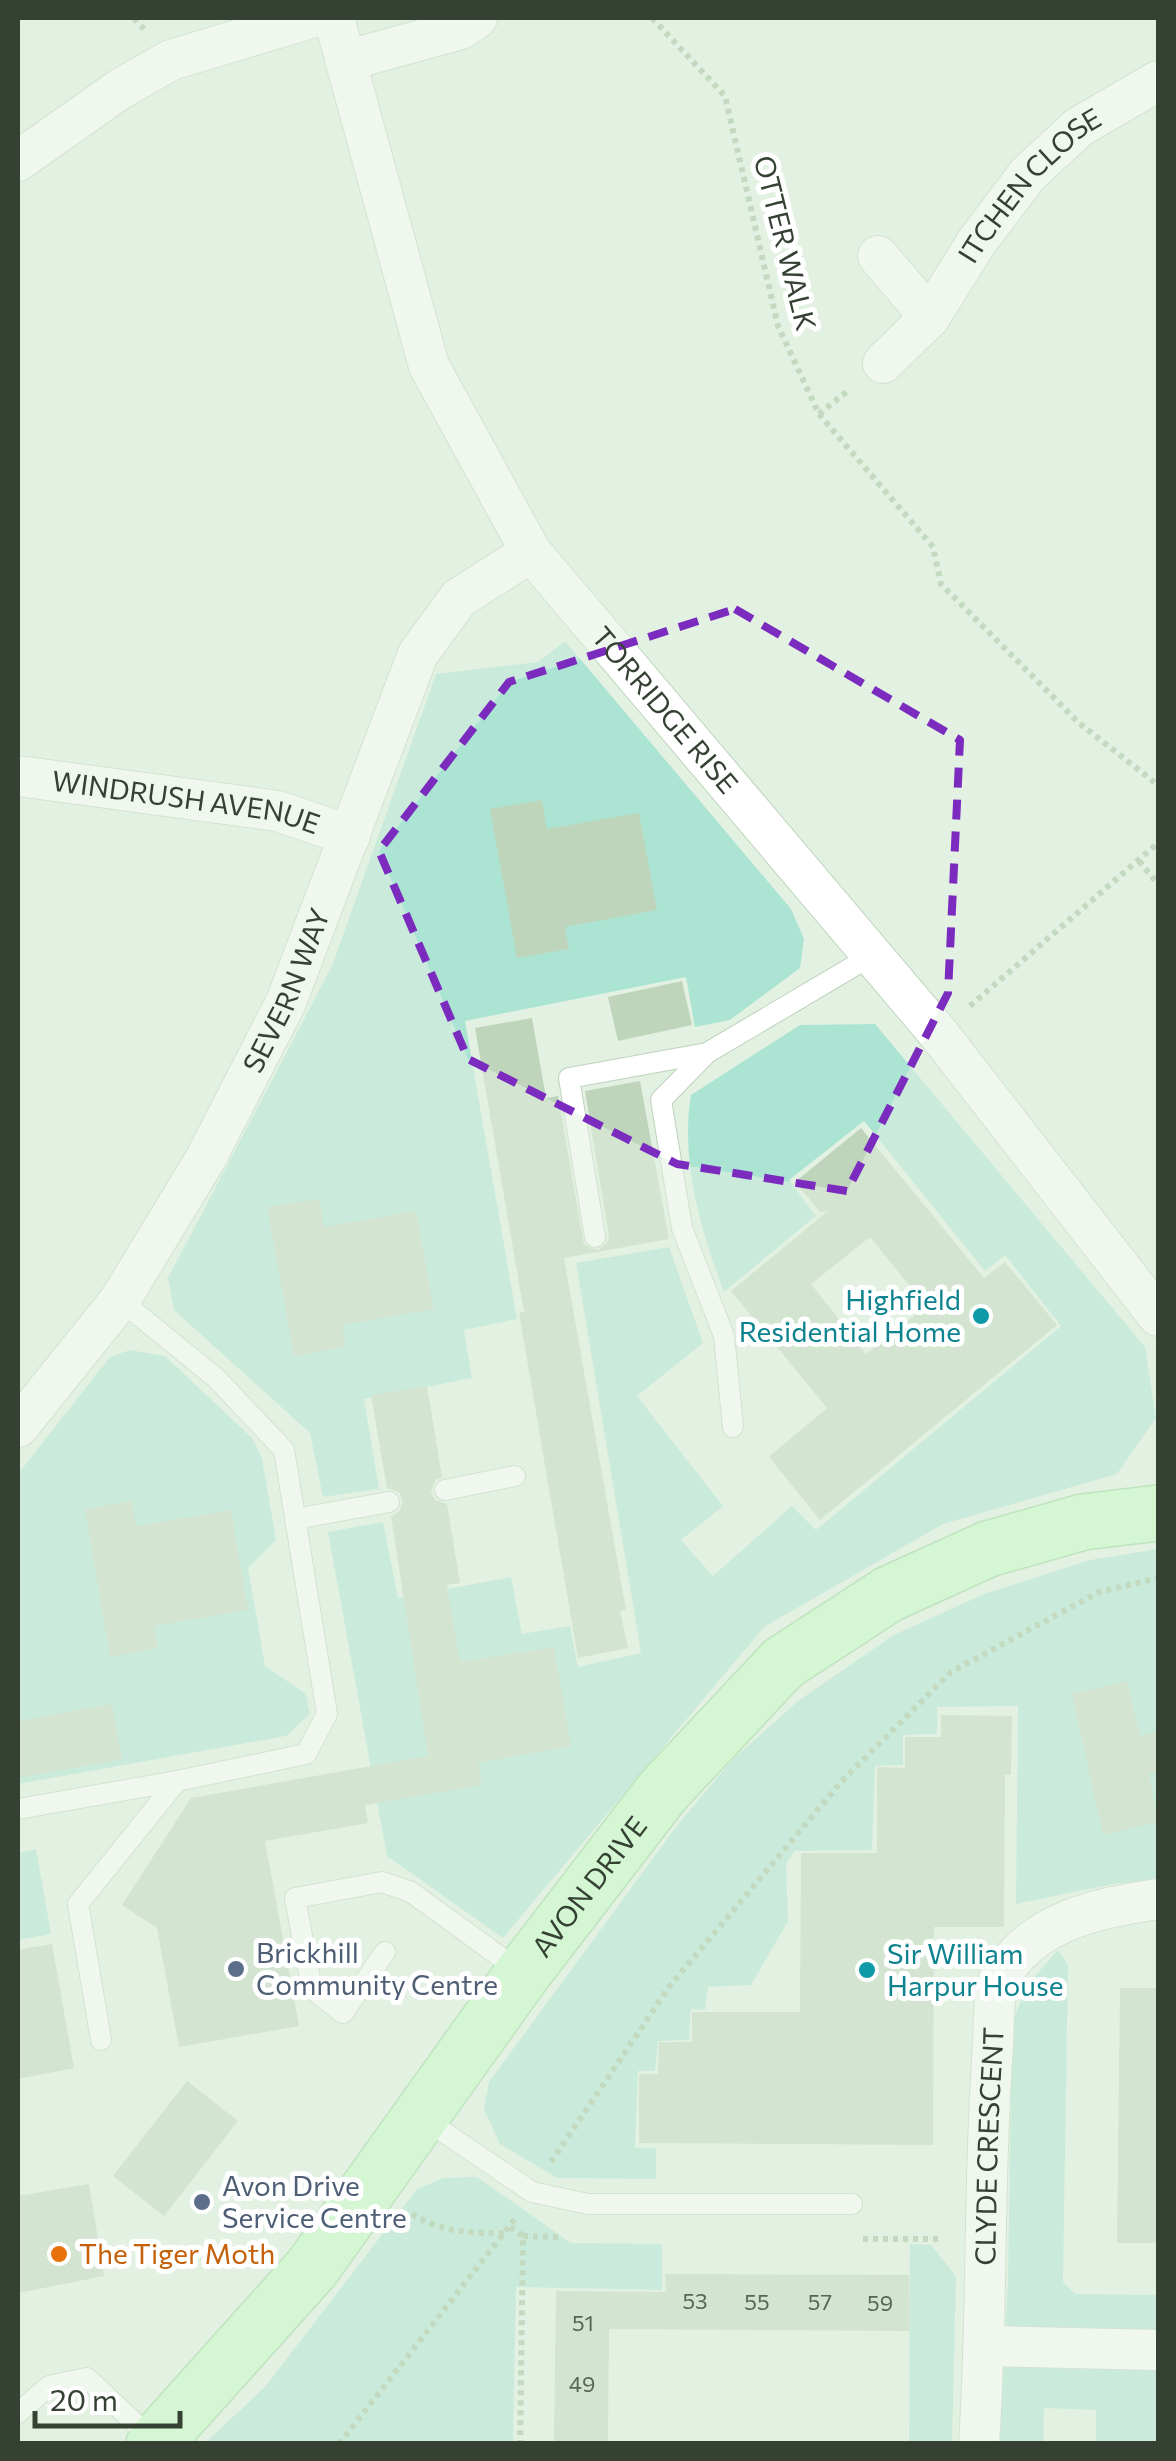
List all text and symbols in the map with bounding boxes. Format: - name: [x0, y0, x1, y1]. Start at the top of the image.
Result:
- street label: ITCHEN CLOSE: [950, 100, 1107, 269]
- street label: OTTER WALK: [748, 152, 824, 334]
- street label: TORRIDGE RISE: [585, 619, 746, 800]
- street label: WINDRUSH AVENUE: [50, 763, 325, 840]
- street label: SEVERN WAY: [235, 903, 336, 1078]
- place label: Highfield Residential Home: [739, 1282, 961, 1348]
- marker: Highfield Residential Home: [970, 1305, 992, 1327]
- street label: AVON DRIVE: [524, 1809, 653, 1963]
- place label: Brickhill Community Centre: [256, 1935, 498, 2001]
- place label: Sir William Harpur House: [887, 1936, 1063, 2002]
- marker: Brickhill Community Centre: [225, 1958, 247, 1980]
- marker: Sir William Harpur House: [856, 1959, 878, 1981]
- street label: CLYDE CRESCENT: [967, 2026, 1010, 2266]
- place label: Avon Drive Service Centre: [222, 2168, 407, 2234]
- marker: Avon Drive Service Centre: [191, 2191, 213, 2213]
- place label: The Tiger Moth: [79, 2236, 275, 2270]
- marker: The Tiger Moth: [48, 2243, 70, 2265]
- house number: 53: [682, 2287, 708, 2314]
- house number: 55: [744, 2288, 770, 2315]
- house number: 57: [808, 2288, 832, 2315]
- house number: 59: [867, 2289, 893, 2316]
- house number: 51: [572, 2309, 594, 2336]
- scale bar: [35, 2366, 180, 2428]
- house number: 49: [569, 2370, 595, 2397]
- text: 20 m: [50, 2380, 118, 2417]

